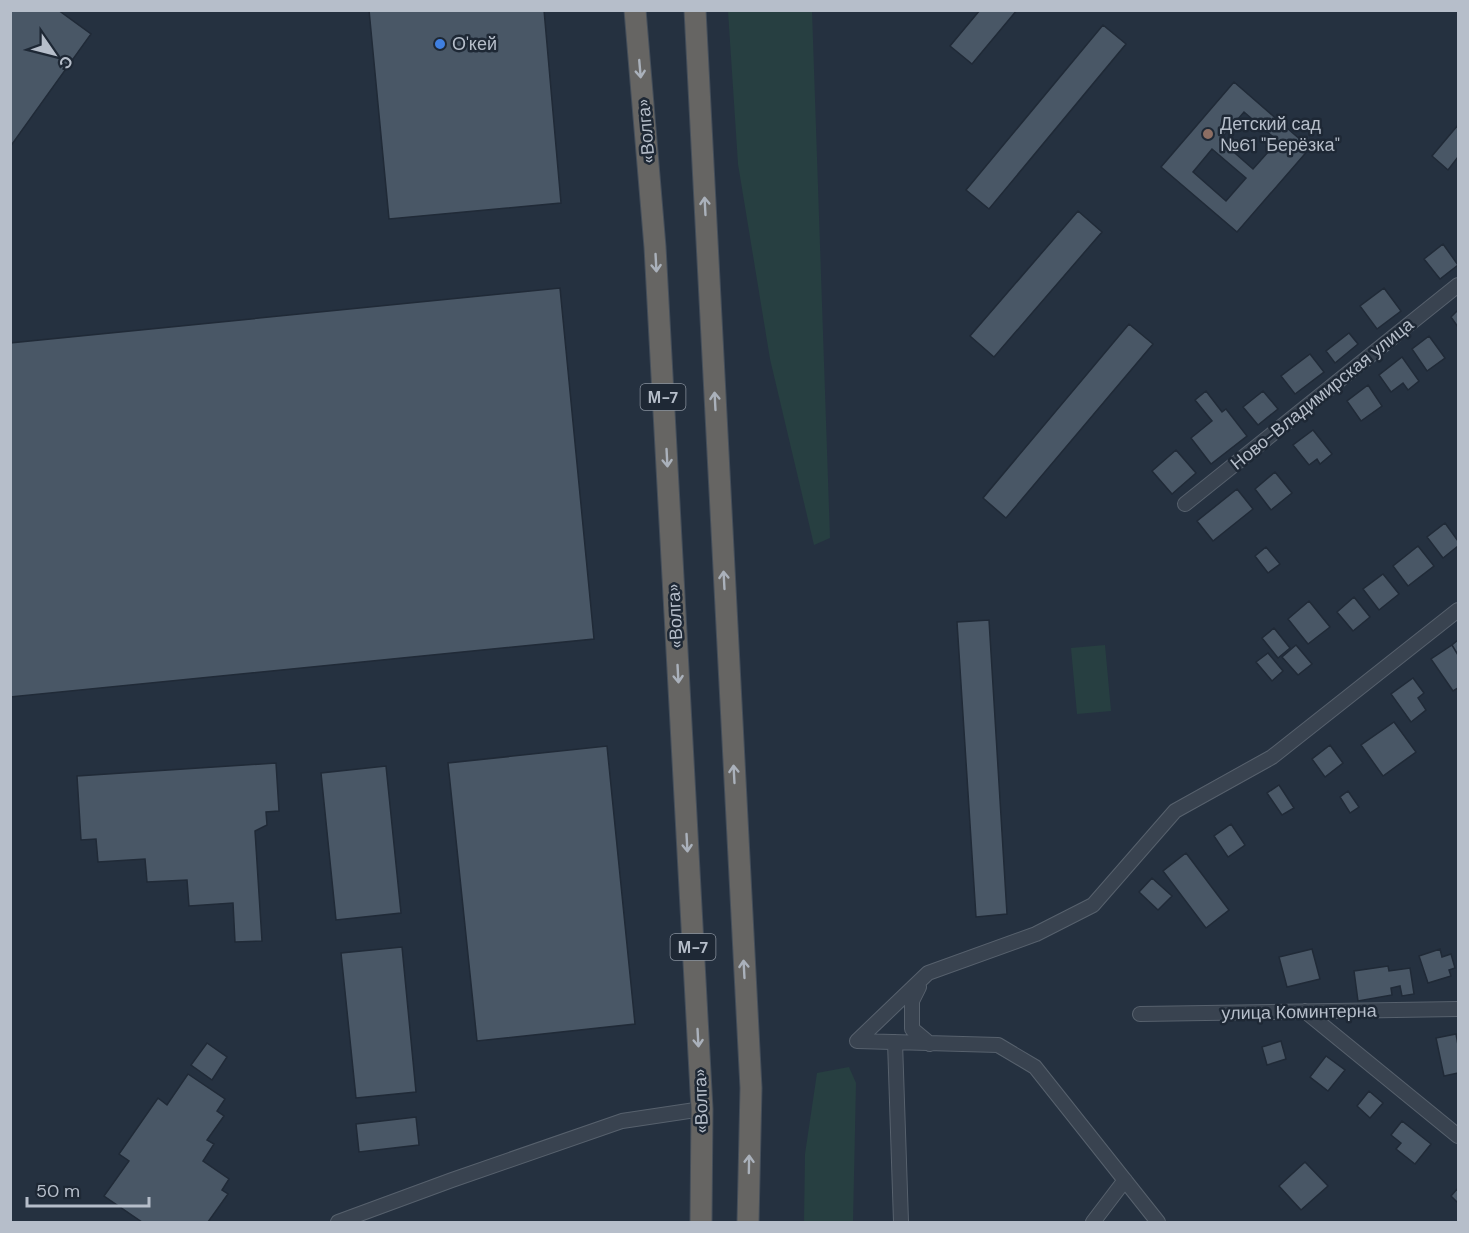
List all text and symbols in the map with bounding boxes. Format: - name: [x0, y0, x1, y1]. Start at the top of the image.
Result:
- north arrow: [24, 24, 84, 84]
- place label: О'кей: [452, 32, 497, 56]
- marker: О'кей: [433, 37, 447, 51]
- text: С: [54, 52, 78, 73]
- one-way arrow: [635, 58, 646, 78]
- street label: «Волга»: [631, 98, 661, 164]
- place label: Детский сад №61 "Берёзка": [1220, 112, 1340, 157]
- marker: Детский сад №61 "Берёзка": [1201, 127, 1215, 141]
- one-way arrow: [700, 197, 711, 216]
- one-way arrow: [651, 253, 662, 273]
- street label: Ново-Владимирская улица: [1225, 312, 1419, 475]
- road number: М-7: [640, 384, 686, 410]
- one-way arrow: [710, 391, 721, 411]
- one-way arrow: [661, 447, 672, 467]
- one-way arrow: [719, 570, 730, 590]
- street label: «Волга»: [661, 583, 689, 649]
- one-way arrow: [673, 663, 684, 683]
- one-way arrow: [729, 765, 740, 785]
- one-way arrow: [682, 833, 693, 853]
- road number: М-7: [670, 934, 716, 960]
- one-way arrow: [739, 960, 750, 980]
- street label: улица Коминтерна: [1221, 999, 1378, 1025]
- one-way arrow: [693, 1027, 704, 1047]
- street label: «Волга»: [688, 1068, 714, 1134]
- one-way arrow: [743, 1155, 755, 1175]
- scale bar: [27, 1170, 148, 1208]
- text: 50 m: [36, 1179, 80, 1203]

